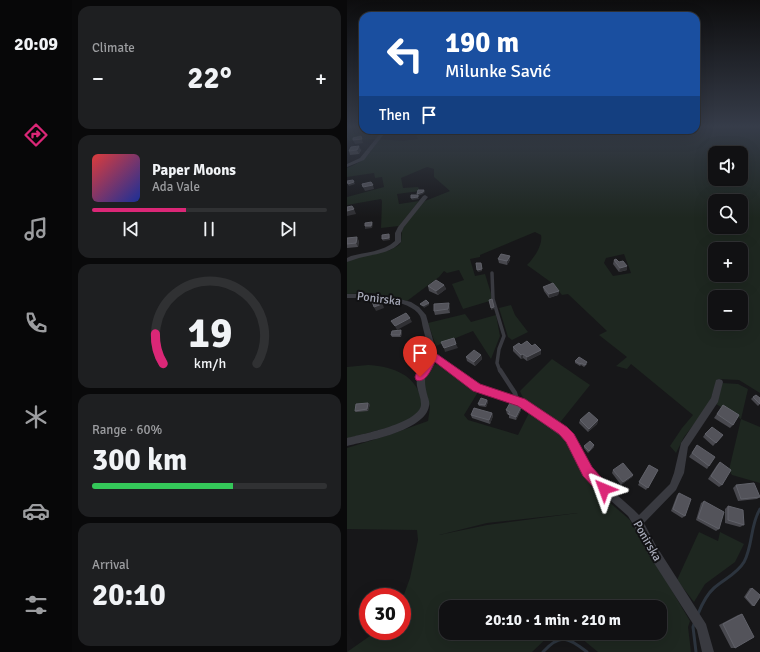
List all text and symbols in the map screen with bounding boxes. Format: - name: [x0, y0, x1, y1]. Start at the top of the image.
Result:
- text: 190 m: [445, 26, 519, 60]
- icon: left: [379, 28, 431, 80]
- text: 20:09: [14, 33, 58, 55]
- text: Climate: [92, 40, 135, 56]
- text: 22°: [187, 60, 232, 97]
- text: Milunke Savić: [445, 60, 551, 82]
- text: −: [92, 65, 104, 92]
- text: +: [315, 65, 327, 92]
- icon: arrive: [418, 104, 440, 126]
- text: Then: [379, 106, 410, 124]
- icon: directions: [22, 121, 50, 149]
- map controls: [708, 146, 748, 330]
- button: sound: [708, 146, 748, 186]
- text: Paper Moons: [152, 161, 236, 179]
- text: Ada Vale: [152, 179, 200, 195]
- button: search: [708, 194, 748, 234]
- icon: music: [22, 215, 50, 243]
- icon: previous: [120, 218, 142, 240]
- icon: pause: [198, 218, 220, 240]
- icon: next: [277, 218, 299, 240]
- button: +: [708, 242, 748, 282]
- street label: Ponirska: [356, 289, 402, 309]
- button: −: [708, 290, 748, 330]
- text: 19: [187, 308, 232, 359]
- icon: phone: [22, 309, 50, 337]
- pin: [403, 336, 437, 377]
- icon: arrive: [409, 342, 431, 364]
- text: km/h: [193, 355, 226, 372]
- icon: climate: [22, 403, 50, 431]
- text: Range · 60%: [92, 422, 162, 438]
- text: 300 km: [92, 442, 187, 479]
- position arrow: [583, 468, 625, 510]
- icon: car: [22, 497, 50, 525]
- street label: Ponirska: [629, 518, 665, 564]
- text: Arrival: [92, 557, 129, 573]
- text: 20:10: [92, 577, 166, 614]
- speed limit sign: 30: [359, 588, 411, 640]
- icon: filters: [22, 591, 50, 619]
- text: 20:10 · 1 min · 210 m: [485, 611, 621, 629]

